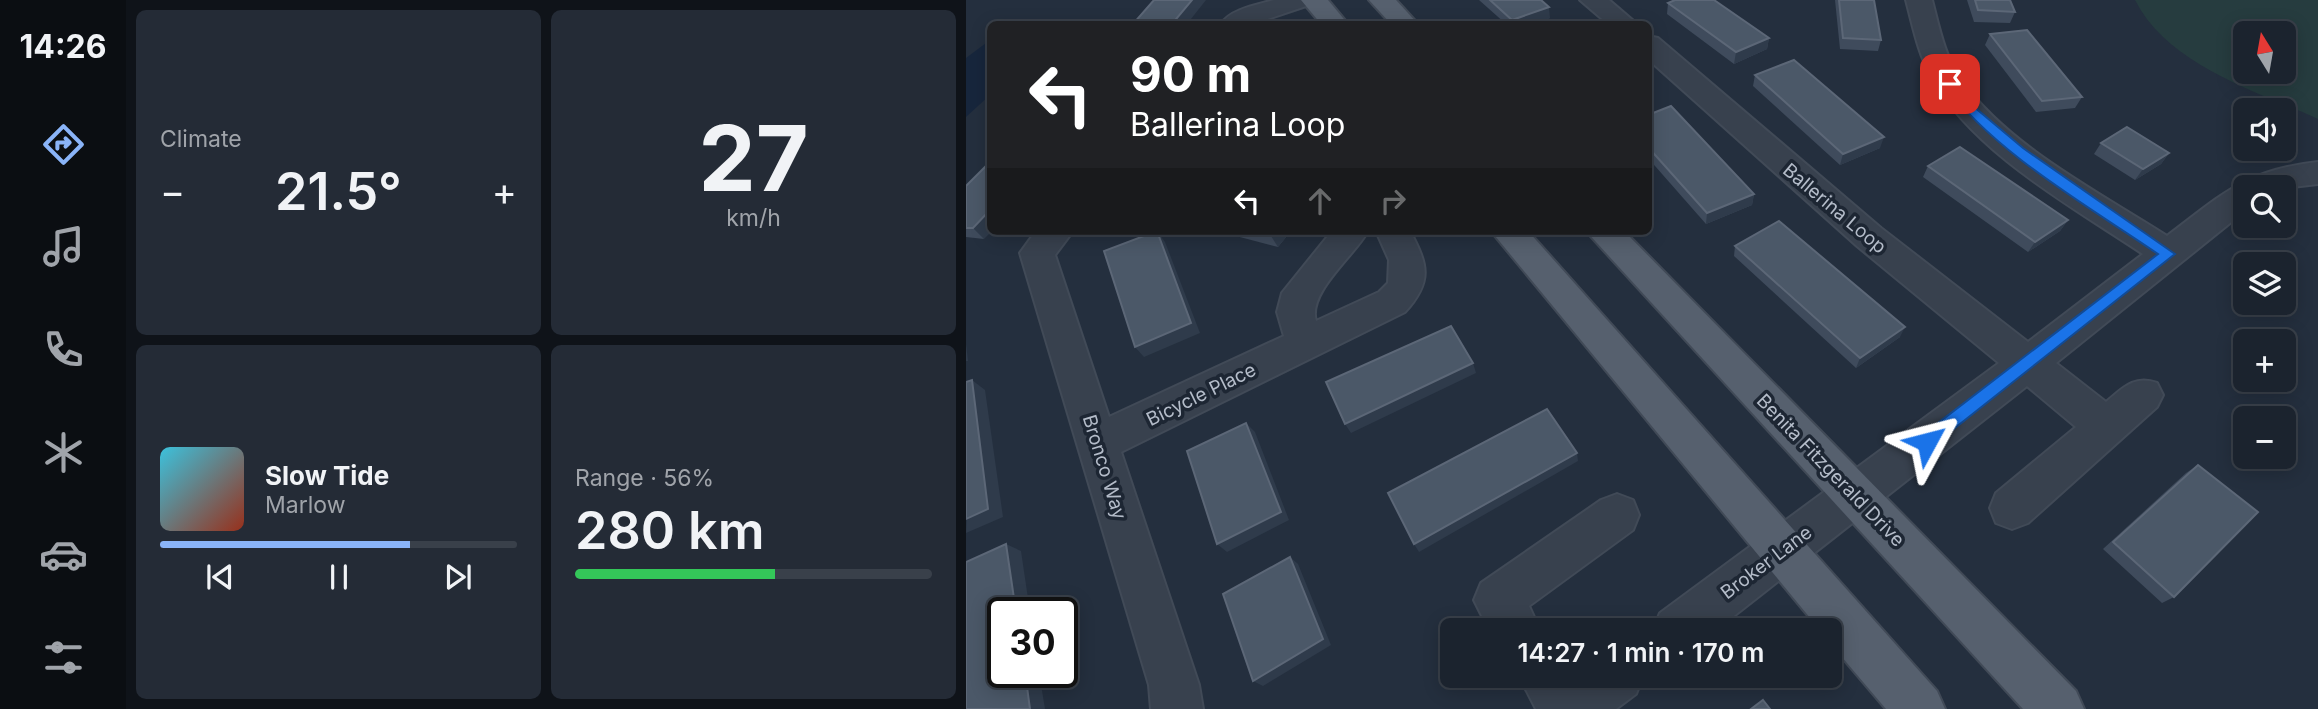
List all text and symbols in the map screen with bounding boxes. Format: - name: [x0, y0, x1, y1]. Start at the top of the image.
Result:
- north arrow: [2233, 21, 2296, 84]
- map controls: [2233, 21, 2296, 469]
- text: 14:26: [19, 27, 107, 66]
- text: 90 m: [1130, 45, 1251, 104]
- icon: left: [1015, 49, 1106, 140]
- pin: [1920, 54, 1980, 114]
- icon: arrive: [1931, 65, 1969, 103]
- button: sound: [2233, 98, 2296, 161]
- text: 27: [698, 103, 809, 213]
- text: Ballerina Loop: [1130, 105, 1345, 144]
- icon: directions: [39, 120, 88, 169]
- text: Climate: [160, 125, 242, 153]
- street label: Ballerina Loop: [1778, 158, 1891, 258]
- text: 21.5°: [275, 160, 402, 223]
- text: −: [160, 168, 185, 214]
- text: +: [492, 168, 517, 214]
- button: search: [2233, 175, 2296, 238]
- icon: left: [1228, 182, 1266, 220]
- icon: ahead: [1301, 182, 1339, 220]
- icon: right: [1374, 182, 1412, 220]
- text: km/h: [726, 204, 781, 232]
- icon: music: [39, 222, 88, 271]
- button: layers: [2233, 252, 2296, 315]
- icon: phone: [39, 325, 88, 374]
- button: +: [2233, 329, 2296, 392]
- street label: Bicycle Place: [1143, 358, 1260, 431]
- street label: Benita Fitzgerald Drive: [1752, 389, 1909, 551]
- position arrow: [1890, 405, 1964, 479]
- button: −: [2233, 406, 2296, 469]
- street label: Bronco Way: [1078, 412, 1131, 523]
- icon: climate: [39, 428, 88, 477]
- text: Slow Tide: [265, 460, 389, 491]
- text: Range · 56%: [575, 464, 714, 492]
- text: Marlow: [265, 491, 345, 519]
- text: 280 km: [575, 499, 765, 562]
- street label: Broker Lane: [1716, 521, 1816, 604]
- icon: car: [39, 530, 88, 579]
- icon: previous: [201, 558, 239, 596]
- icon: pause: [320, 558, 358, 596]
- icon: next: [439, 558, 477, 596]
- speed limit sign: 30: [987, 597, 1078, 688]
- icon: filters: [39, 633, 88, 682]
- text: 14:27 · 1 min · 170 m: [1518, 637, 1764, 668]

